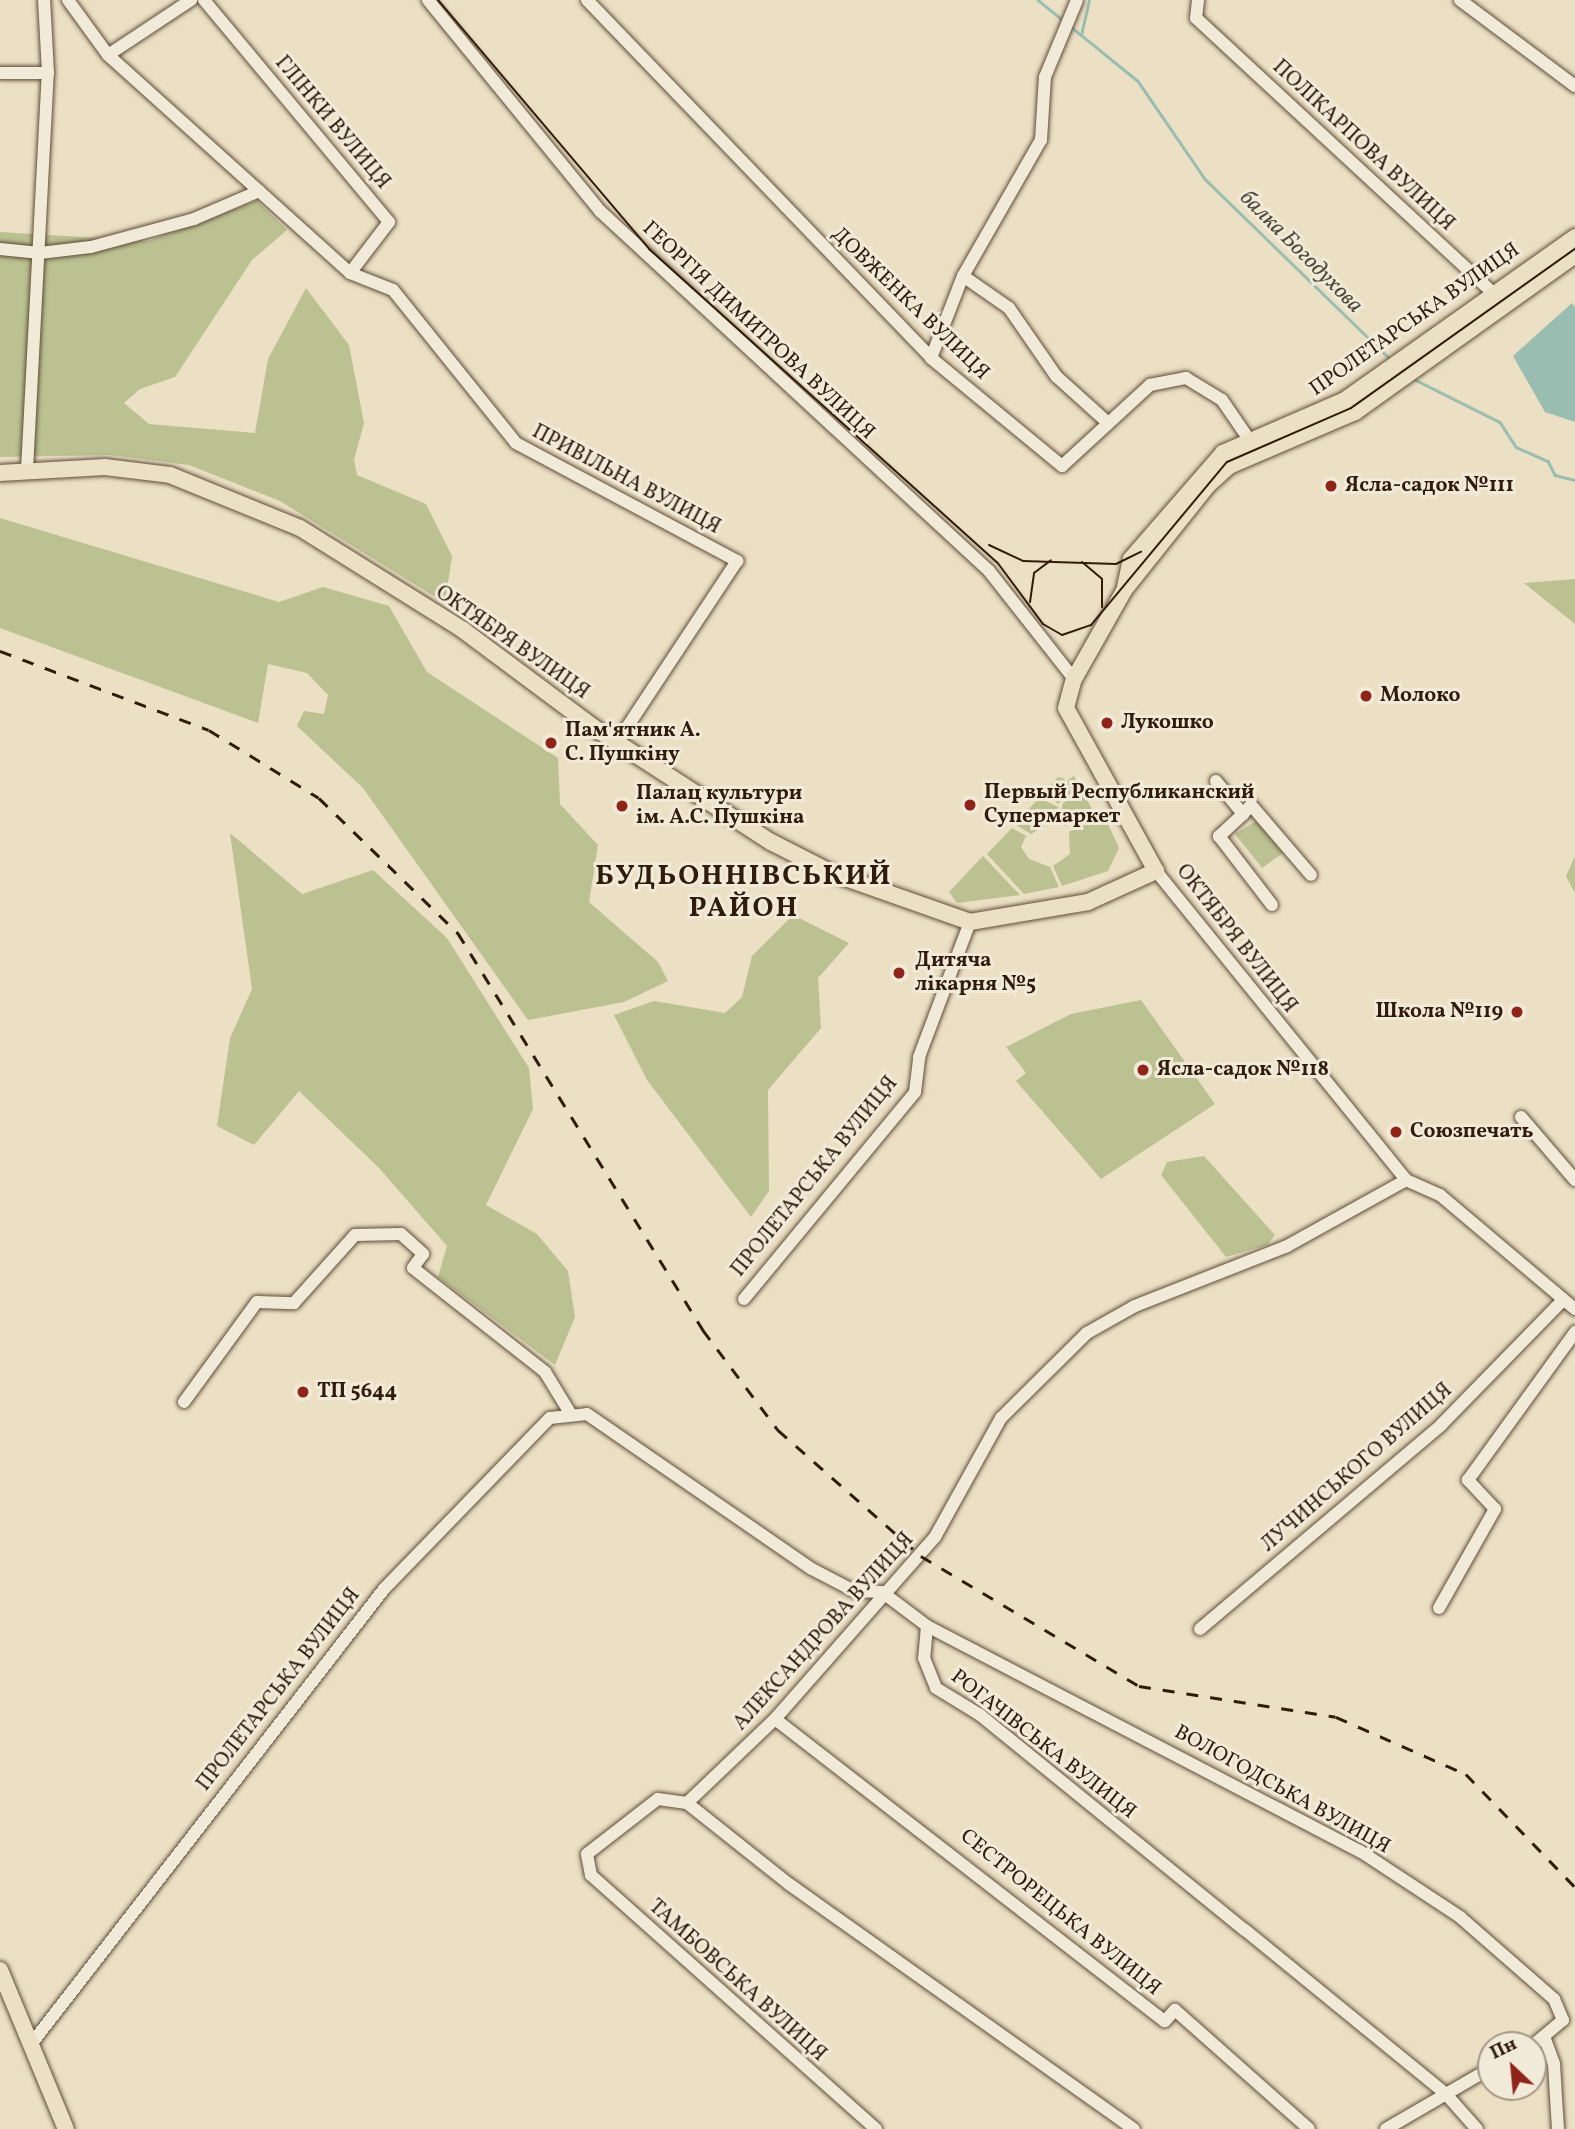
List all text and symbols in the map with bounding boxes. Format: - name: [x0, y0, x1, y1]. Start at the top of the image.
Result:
- street label: ГЛІНКИ ВУЛИЦЯ: [269, 51, 395, 195]
- street label: ПОЛІКАРПОВА ВУЛИЦЯ: [1267, 55, 1459, 237]
- water label: балка Богодухова: [1234, 185, 1368, 319]
- street label: ГЕОРГІЯ ДИМИТРОВА ВУЛИЦЯ: [636, 216, 880, 446]
- street label: ДОВЖЕНКА ВУЛИЦЯ: [826, 222, 994, 386]
- street label: ПРОЛЕТАРСЬКА ВУЛИЦЯ: [1305, 238, 1525, 402]
- street label: ПРИВІЛЬНА ВУЛИЦЯ: [527, 420, 725, 540]
- place label: Ясла-садок №111: [1345, 473, 1514, 499]
- marker: Ясла-садок №111: [1323, 478, 1339, 494]
- street label: ОКТЯБРЯ ВУЛИЦЯ: [430, 580, 594, 706]
- place label: Молоко: [1380, 683, 1460, 709]
- marker: Молоко: [1358, 688, 1374, 704]
- place label: Лукошко: [1121, 710, 1214, 736]
- marker: Лукошко: [1099, 715, 1115, 731]
- place label: Пам'ятник А. С. Пушкіну: [565, 718, 701, 768]
- marker: Пам'ятник А. С. Пушкіну: [543, 735, 559, 751]
- place label: Первый Республиканский Супермаркет: [984, 780, 1255, 830]
- place label: Палац культури ім. А.С. Пушкіна: [636, 781, 804, 831]
- marker: Первый Республиканский Супермаркет: [962, 797, 978, 813]
- marker: Палац культури ім. А.С. Пушкіна: [614, 798, 630, 814]
- district label: БУДЬОННІВСЬКИЙ РАЙОН: [597, 860, 891, 926]
- street label: ОКТЯБРЯ ВУЛИЦЯ: [1170, 860, 1302, 1018]
- place label: Дитяча лікарня №5: [915, 948, 1036, 998]
- marker: Дитяча лікарня №5: [889, 963, 909, 983]
- place label: Школа №119: [1376, 999, 1503, 1025]
- marker: Школа №119: [1509, 1004, 1525, 1020]
- place label: Ясла-садок №118: [1157, 1057, 1329, 1083]
- marker: Ясла-садок №118: [1135, 1062, 1151, 1078]
- street label: ПРОЛЕТАРСЬКА ВУЛИЦЯ: [726, 1072, 904, 1282]
- place label: Союзпечать: [1410, 1119, 1534, 1145]
- marker: Союзпечать: [1388, 1124, 1404, 1140]
- street label: ЛУЧИНСЬКОГО ВУЛИЦЯ: [1256, 1378, 1458, 1558]
- place label: ТП 5644: [317, 1379, 397, 1405]
- marker: ТП 5644: [295, 1384, 311, 1400]
- street label: АЛЕКСАНДРОВА ВУЛИЦЯ: [728, 1528, 920, 1736]
- street label: ПРОЛЕТАРСЬКА ВУЛИЦЯ: [192, 1583, 366, 1797]
- street label: РОГАЧІВСЬКА ВУЛИЦЯ: [945, 1665, 1141, 1825]
- street label: ВОЛОГОДСЬКА ВУЛИЦЯ: [1170, 1720, 1394, 1860]
- street label: СЕСТРОРЕЦЬКА ВУЛИЦЯ: [955, 1824, 1165, 2002]
- street label: ТАМБОВСЬКА ВУЛИЦЯ: [643, 1895, 831, 2067]
- north arrow: [1477, 2031, 1547, 2101]
- text: Пн: [1486, 2031, 1521, 2067]

